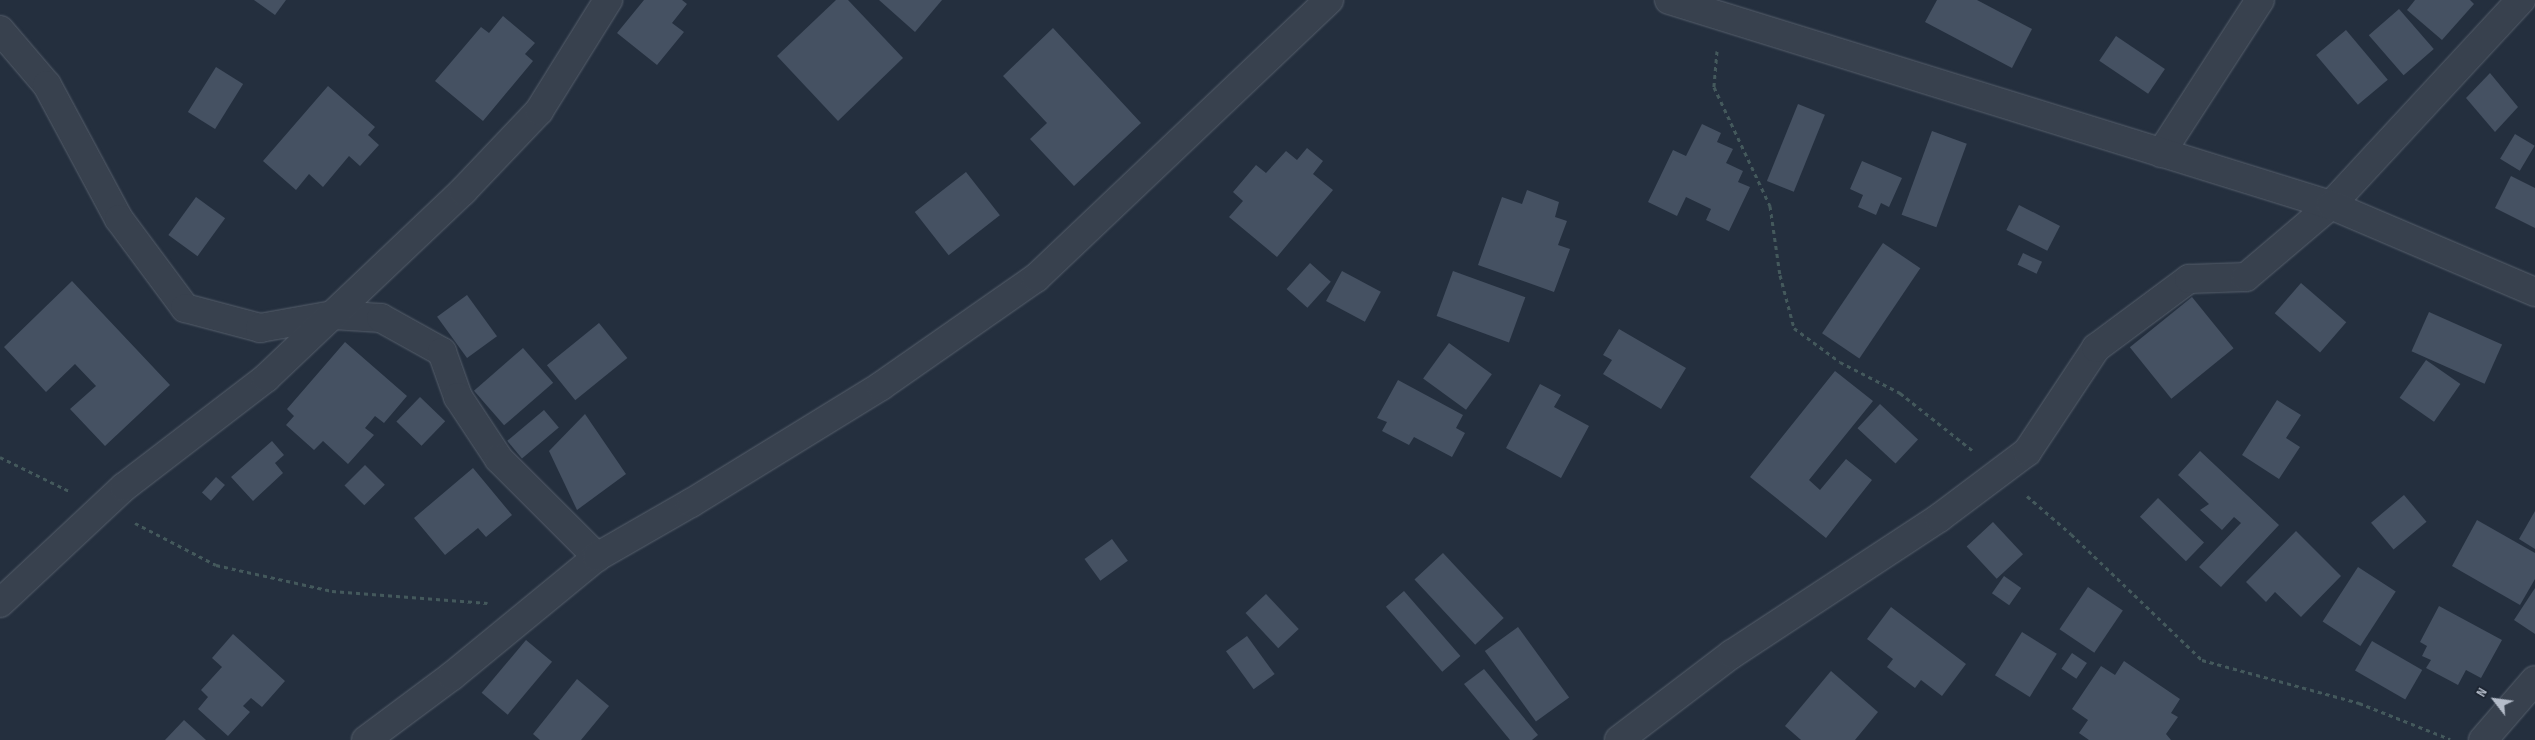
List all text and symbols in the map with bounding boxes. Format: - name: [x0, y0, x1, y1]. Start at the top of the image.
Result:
- north arrow: [2470, 675, 2520, 725]
- text: N: [2472, 685, 2491, 700]

